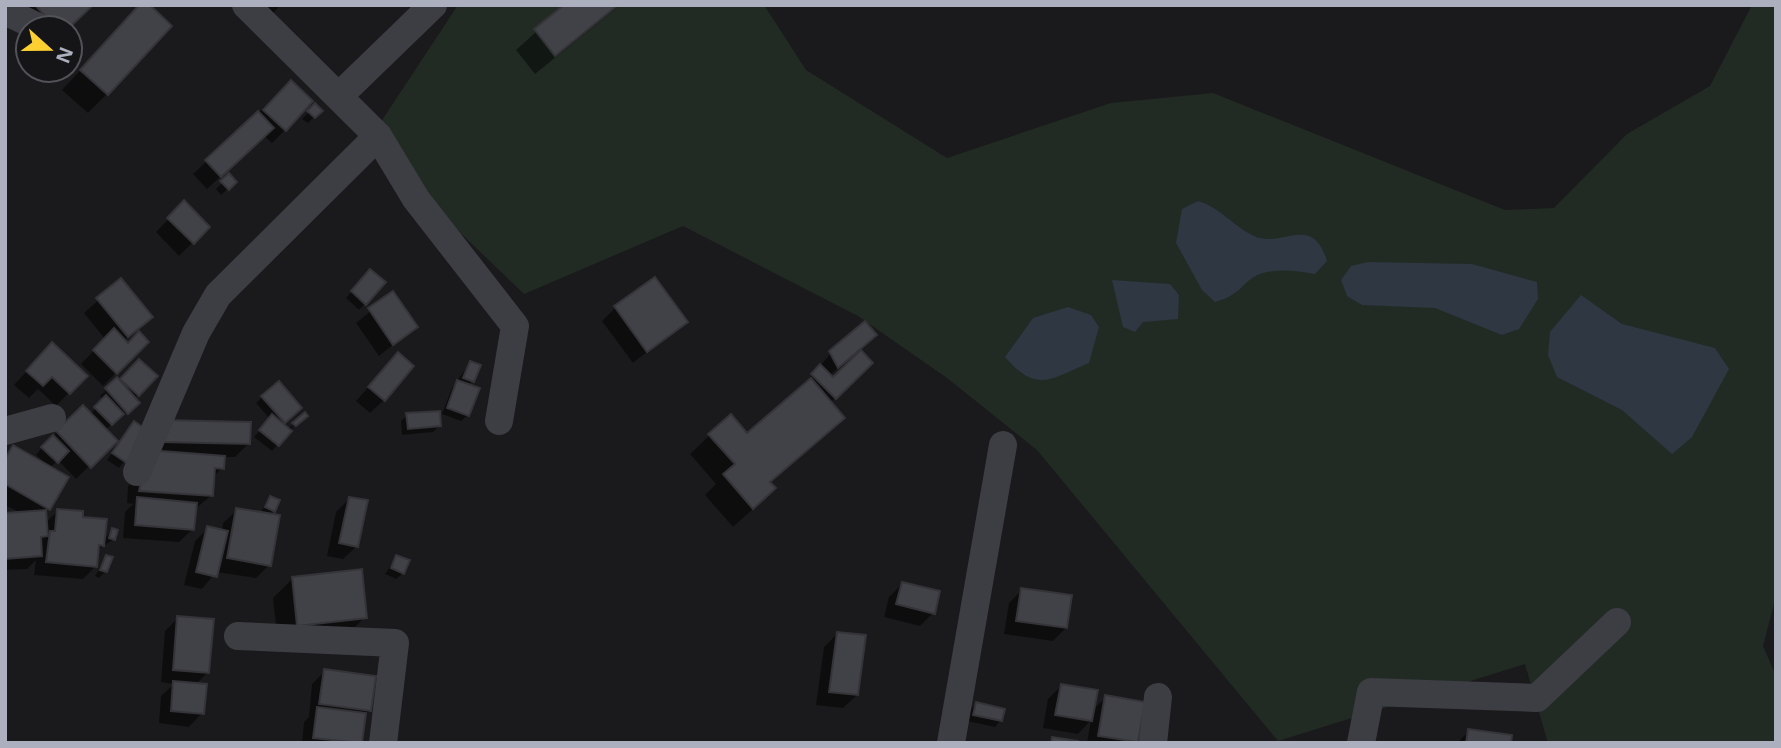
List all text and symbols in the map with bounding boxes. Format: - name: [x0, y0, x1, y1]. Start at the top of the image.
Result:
- north arrow: [14, 14, 84, 84]
- text: N: [50, 43, 80, 67]

